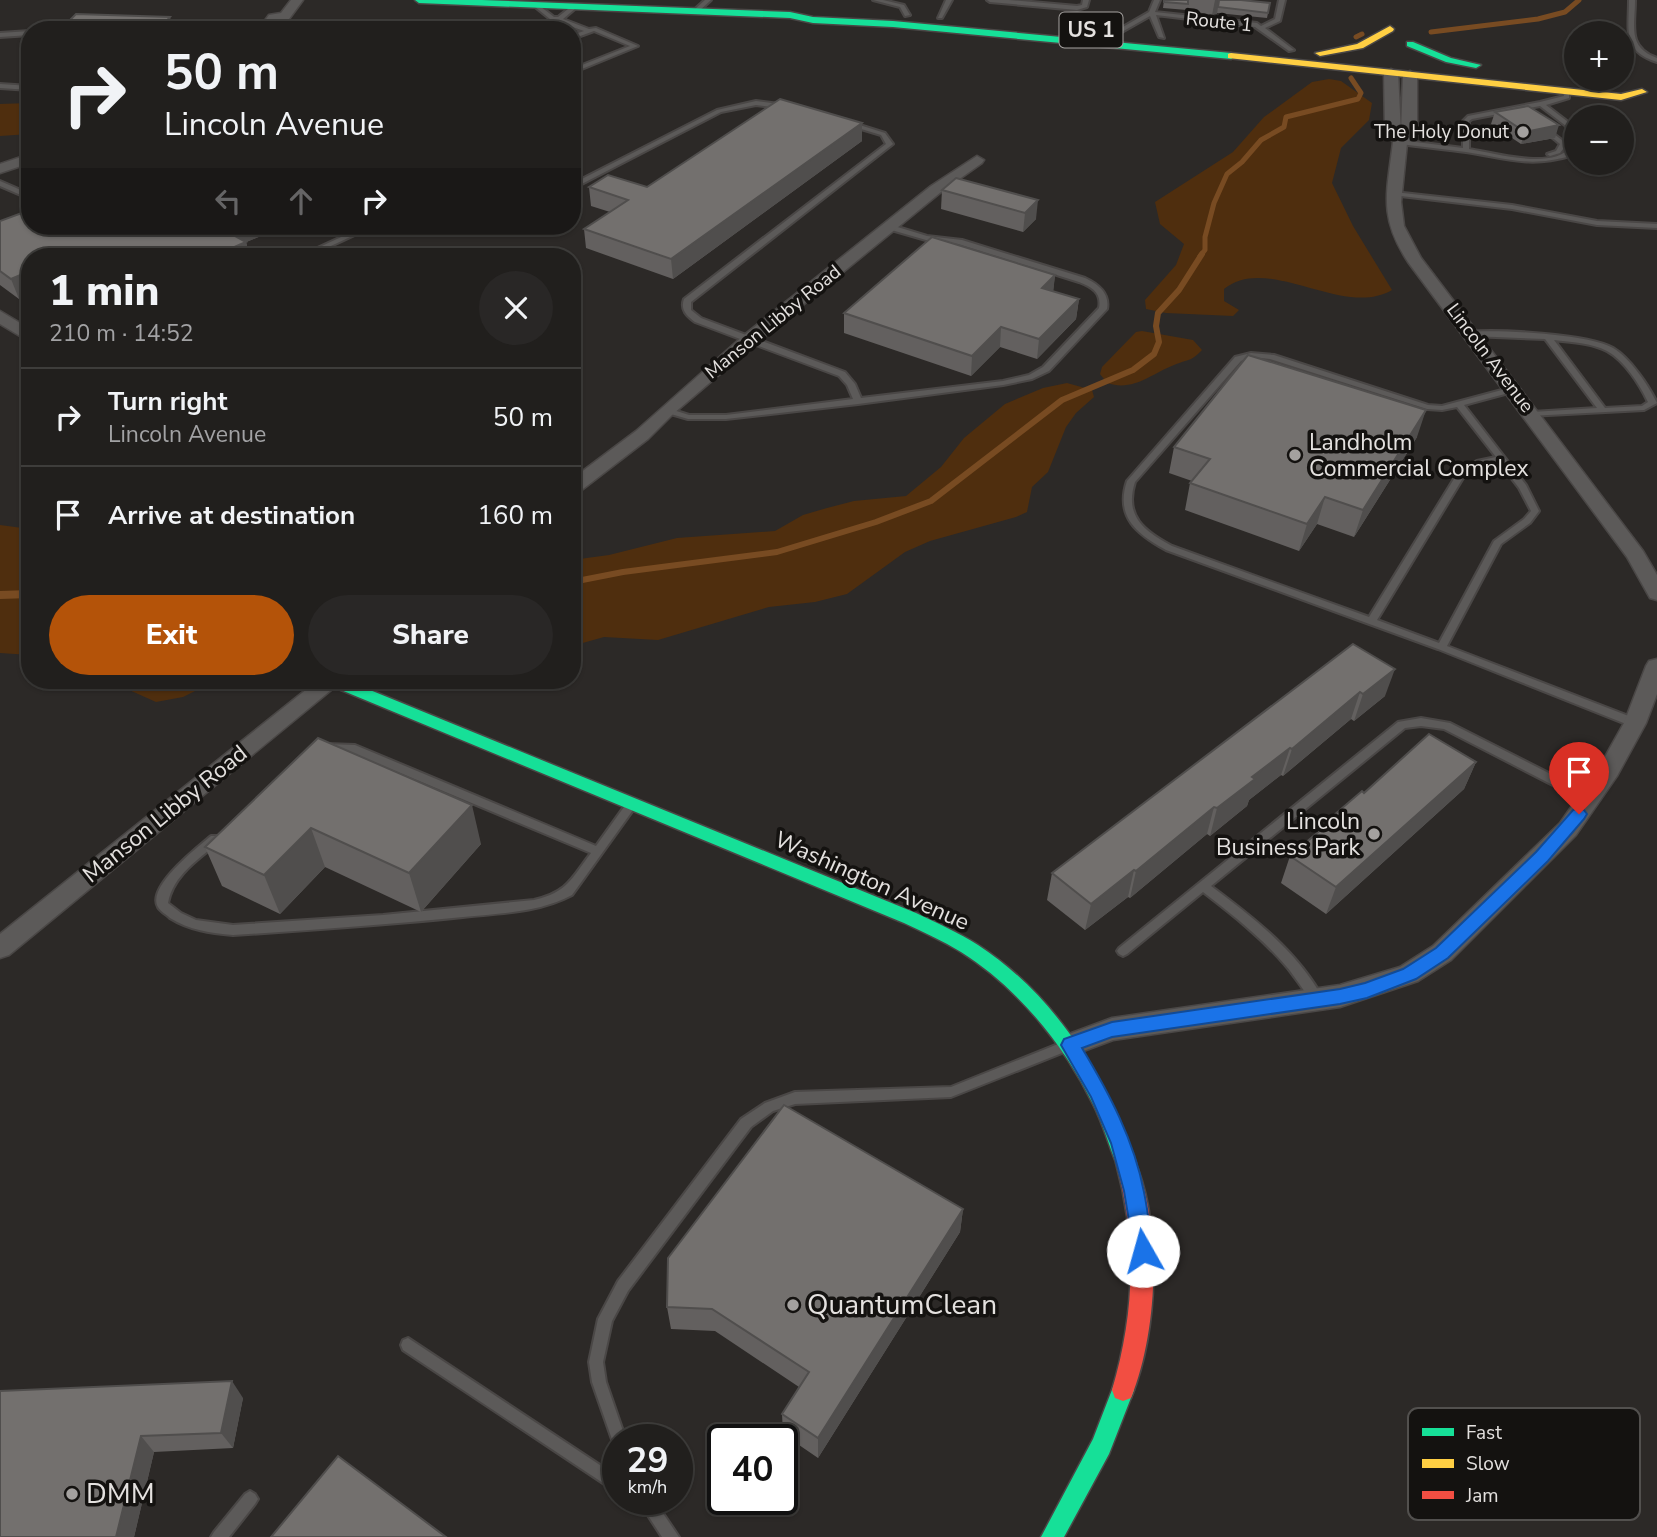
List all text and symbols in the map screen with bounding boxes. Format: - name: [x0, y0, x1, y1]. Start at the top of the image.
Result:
- street label: Route 1: [1184, 6, 1254, 38]
- road number: US 1: [1060, 12, 1122, 48]
- map controls: [1564, 21, 1634, 175]
- button: +: [1564, 21, 1634, 91]
- text: 50 m: [164, 39, 279, 106]
- icon: right: [49, 49, 140, 140]
- text: Lincoln Avenue: [164, 103, 384, 146]
- button: −: [1564, 105, 1634, 175]
- place label: The Holy Donut: [1374, 119, 1509, 145]
- marker: The Holy Donut: [1515, 124, 1531, 140]
- icon: left: [209, 182, 247, 220]
- icon: ahead: [282, 182, 320, 220]
- icon: right: [355, 182, 393, 220]
- street label: Manson Libby Road: [700, 259, 846, 385]
- text: 1 min: [49, 263, 159, 320]
- button: close: [479, 271, 553, 345]
- street label: Lincoln Avenue: [1440, 298, 1540, 418]
- text: 210 m · 14:52: [49, 318, 194, 349]
- text: Turn right: [108, 384, 227, 419]
- icon: right: [49, 398, 87, 436]
- text: 50 m: [493, 400, 553, 435]
- text: Lincoln Avenue: [108, 419, 266, 450]
- place label: Landholm Commercial Complex: [1309, 427, 1529, 484]
- marker: Landholm Commercial Complex: [1287, 447, 1303, 463]
- icon: arrive: [49, 496, 87, 534]
- text: Arrive at destination: [108, 498, 355, 533]
- text: 160 m: [477, 498, 553, 533]
- button: Exit: [49, 595, 294, 675]
- button: Share: [308, 595, 553, 675]
- street label: Manson Libby Road: [76, 738, 254, 890]
- pin: [1549, 742, 1609, 814]
- icon: arrive: [1560, 753, 1598, 791]
- place label: Lincoln Business Park: [1216, 806, 1360, 863]
- street label: Washington Avenue: [770, 824, 974, 938]
- marker: Lincoln Business Park: [1366, 826, 1382, 842]
- position arrow: [1106, 1214, 1180, 1288]
- place label: QuantumClean: [807, 1286, 997, 1324]
- marker: QuantumClean: [785, 1297, 801, 1313]
- legend: [1408, 1408, 1640, 1520]
- text: Fast: [1466, 1420, 1502, 1446]
- speed limit sign: 40: [707, 1424, 798, 1515]
- text: 29: [626, 1437, 669, 1484]
- text: Slow: [1466, 1451, 1510, 1477]
- place label: DMM: [86, 1475, 155, 1513]
- text: km/h: [628, 1475, 667, 1499]
- text: Jam: [1465, 1483, 1499, 1509]
- marker: DMM: [64, 1486, 80, 1502]

